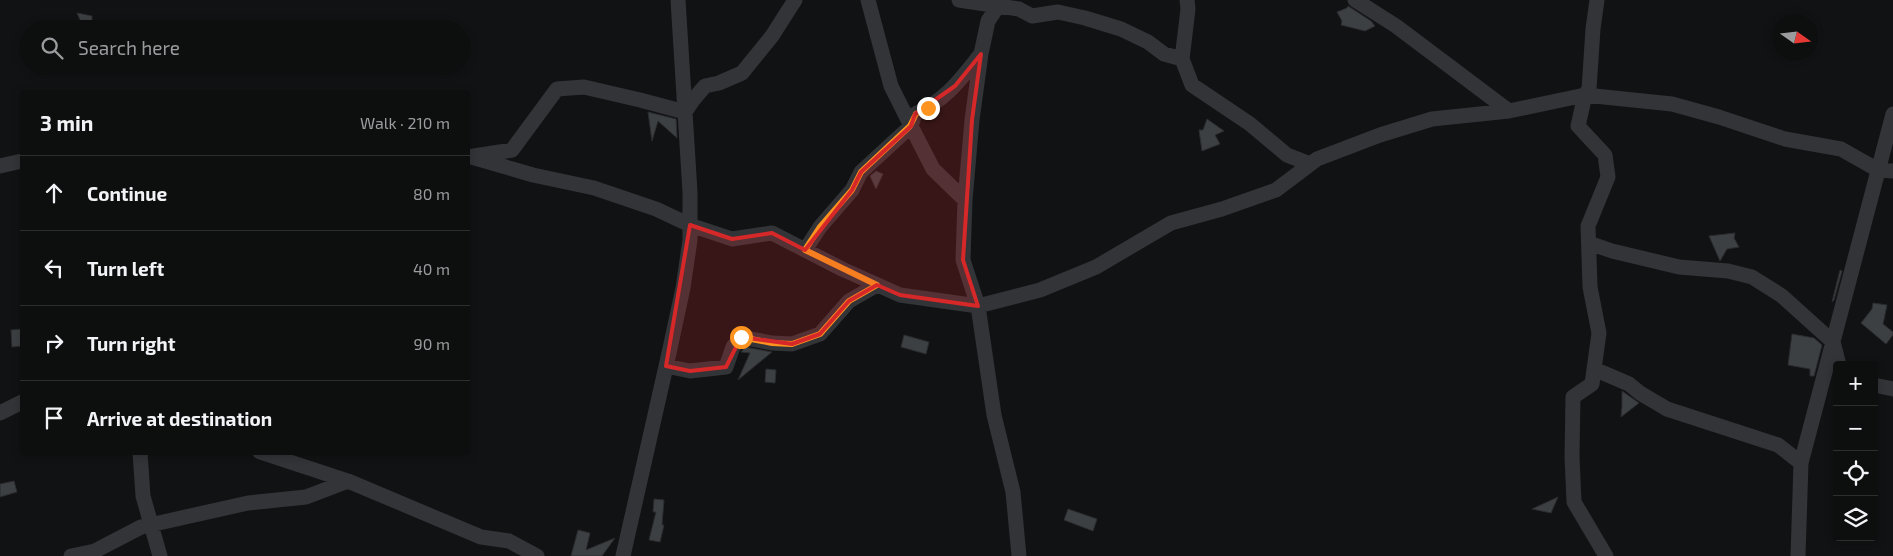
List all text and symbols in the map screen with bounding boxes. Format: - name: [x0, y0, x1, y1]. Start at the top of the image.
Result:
- north arrow: [1773, 15, 1818, 60]
- search box: [20, 20, 470, 75]
- icon: search: [38, 34, 66, 62]
- text: Search here: [78, 36, 180, 59]
- route end: [917, 97, 940, 120]
- text: 3 min: [40, 110, 93, 135]
- text: Walk · 210 m: [360, 113, 450, 132]
- icon: ahead: [40, 179, 68, 207]
- text: Continue: [87, 182, 167, 205]
- text: 80 m: [413, 184, 450, 203]
- icon: left: [40, 254, 68, 282]
- text: Turn left: [87, 257, 164, 280]
- text: 40 m: [413, 259, 450, 278]
- route start: [730, 326, 753, 349]
- icon: right: [40, 329, 68, 357]
- text: Turn right: [87, 332, 175, 355]
- text: 90 m: [414, 334, 450, 353]
- map controls: [1833, 361, 1878, 541]
- button: +: [1833, 361, 1878, 406]
- icon: arrive: [40, 404, 68, 432]
- button: −: [1833, 406, 1878, 451]
- text: Arrive at destination: [87, 407, 272, 430]
- button: locate: [1833, 451, 1878, 496]
- button: layers: [1833, 496, 1878, 541]

